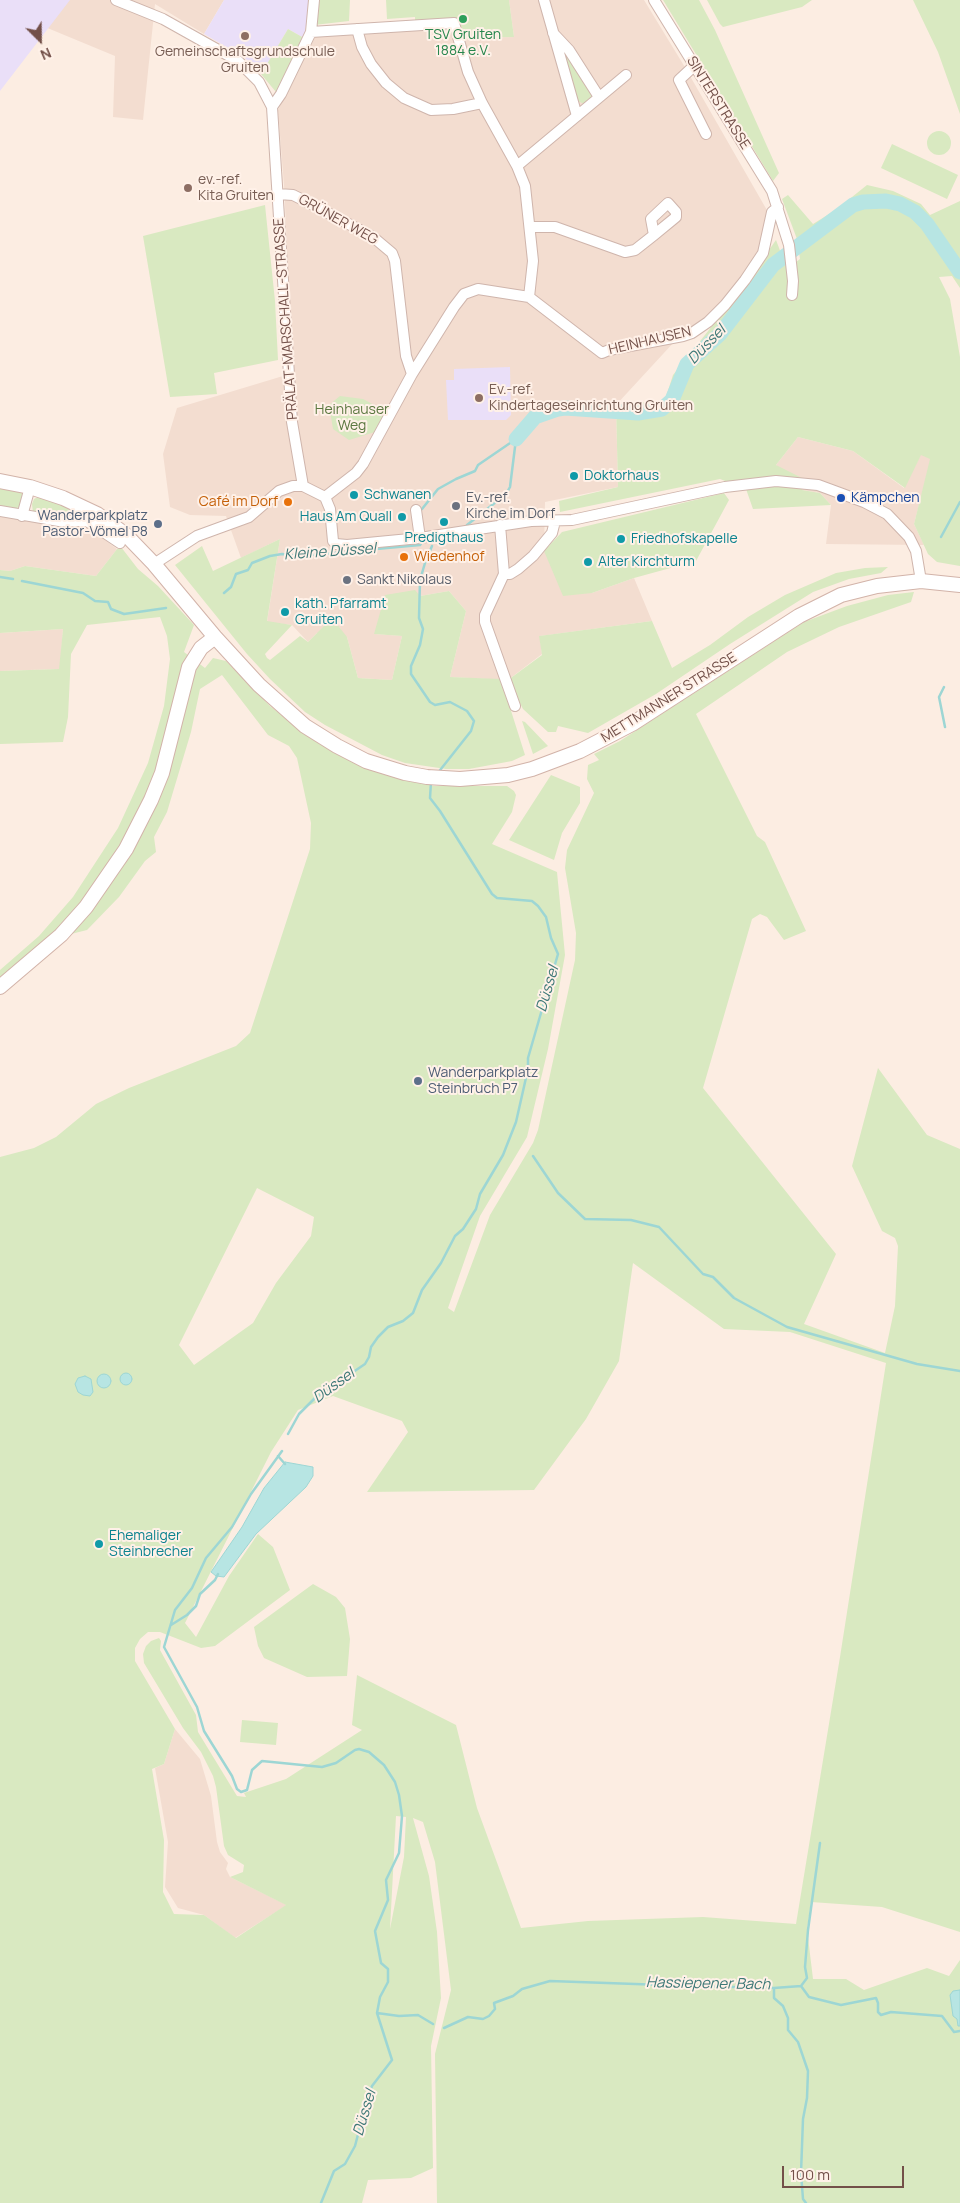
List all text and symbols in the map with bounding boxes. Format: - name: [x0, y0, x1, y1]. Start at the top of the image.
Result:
- marker: TSV Gruiten 1884 e.V.: [457, 13, 469, 25]
- north arrow: [15, 15, 65, 65]
- place label: TSV Gruiten 1884 e.V.: [425, 27, 501, 59]
- marker: Gemeinschaftsgrundschule Gruiten: [239, 30, 251, 42]
- text: N: [38, 44, 54, 65]
- place label: Gemeinschaftsgrundschule Gruiten: [155, 44, 335, 76]
- street label: SINTERSTRASSE: [683, 53, 753, 153]
- place label: ev.-ref. Kita Gruiten: [198, 172, 274, 204]
- marker: ev.-ref. Kita Gruiten: [182, 182, 194, 194]
- street label: GRÜNER WEG: [295, 191, 381, 249]
- street label: PRÄLAT-MARSCHALL-STRASSE: [271, 218, 301, 420]
- water label: Düssel: [684, 322, 730, 368]
- street label: HEINHAUSEN: [607, 323, 693, 359]
- place label: Ev.-ref. Kindertageseinrichtung Gruiten: [489, 382, 693, 414]
- marker: Ev.-ref. Kindertageseinrichtung Gruiten: [473, 392, 485, 404]
- park label: Heinhauser Weg: [315, 402, 389, 434]
- place label: Doktorhaus: [584, 468, 659, 484]
- marker: Doktorhaus: [568, 470, 580, 482]
- place label: Schwanen: [364, 487, 431, 503]
- marker: Schwanen: [348, 489, 360, 501]
- place label: Ev.-ref. Kirche im Dorf: [466, 490, 555, 522]
- place label: Kämpchen: [851, 490, 920, 506]
- marker: Kämpchen: [835, 492, 847, 504]
- place label: Café im Dorf: [199, 494, 278, 510]
- marker: Café im Dorf: [282, 496, 294, 508]
- marker: Ev.-ref. Kirche im Dorf: [450, 500, 462, 512]
- place label: Wanderparkplatz Pastor-Vömel P8: [38, 508, 148, 540]
- place label: Haus Am Quall: [300, 509, 392, 525]
- marker: Haus Am Quall: [396, 511, 408, 523]
- marker: Predigthaus: [438, 516, 450, 528]
- marker: Wanderparkplatz Pastor-Vömel P8: [152, 518, 164, 530]
- place label: Predigthaus: [405, 530, 483, 546]
- place label: Friedhofskapelle: [631, 531, 738, 547]
- marker: Friedhofskapelle: [615, 533, 627, 545]
- water label: Kleine Düssel: [283, 540, 377, 564]
- place label: Wiedenhof: [414, 549, 484, 565]
- marker: Wiedenhof: [398, 551, 410, 563]
- place label: Alter Kirchturm: [598, 554, 695, 570]
- marker: Alter Kirchturm: [582, 556, 594, 568]
- place label: Sankt Nikolaus: [357, 572, 452, 588]
- marker: Sankt Nikolaus: [341, 574, 353, 586]
- place label: kath. Pfarramt Gruiten: [295, 596, 387, 628]
- marker: kath. Pfarramt Gruiten: [279, 606, 291, 618]
- street label: METTMANNER STRASSE: [598, 649, 740, 747]
- water label: Düssel: [533, 964, 563, 1014]
- place label: Wanderparkplatz Steinbruch P7: [428, 1065, 538, 1098]
- marker: Wanderparkplatz Steinbruch P7: [412, 1075, 424, 1087]
- water label: Düssel: [310, 1365, 358, 1407]
- place label: Ehemaliger Steinbrecher: [109, 1528, 193, 1560]
- marker: Ehemaliger Steinbrecher: [93, 1538, 105, 1550]
- water label: Hassiepener Bach: [646, 1974, 770, 1994]
- water label: Düssel: [350, 2088, 380, 2138]
- scale bar: [785, 2156, 908, 2188]
- text: 100 m: [790, 2164, 830, 2185]

